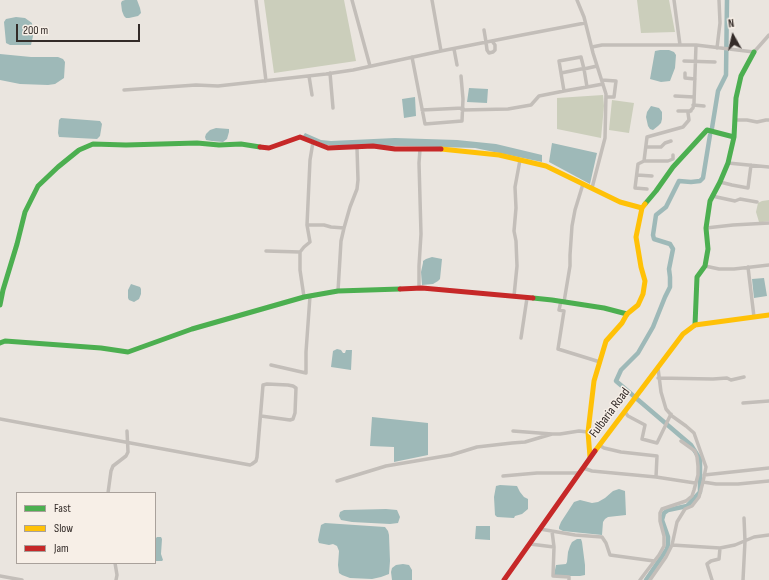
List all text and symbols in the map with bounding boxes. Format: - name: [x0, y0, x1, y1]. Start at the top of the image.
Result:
- scale bar: [18, 16, 142, 42]
- north arrow: [713, 16, 753, 56]
- text: N: [727, 17, 735, 30]
- text: 200 m: [23, 23, 48, 38]
- street label: Fulbaria Road: [586, 385, 634, 441]
- legend: [16, 492, 156, 564]
- text: Fast: [54, 501, 71, 516]
- text: Slow: [54, 521, 73, 536]
- text: Jam: [54, 541, 69, 556]

